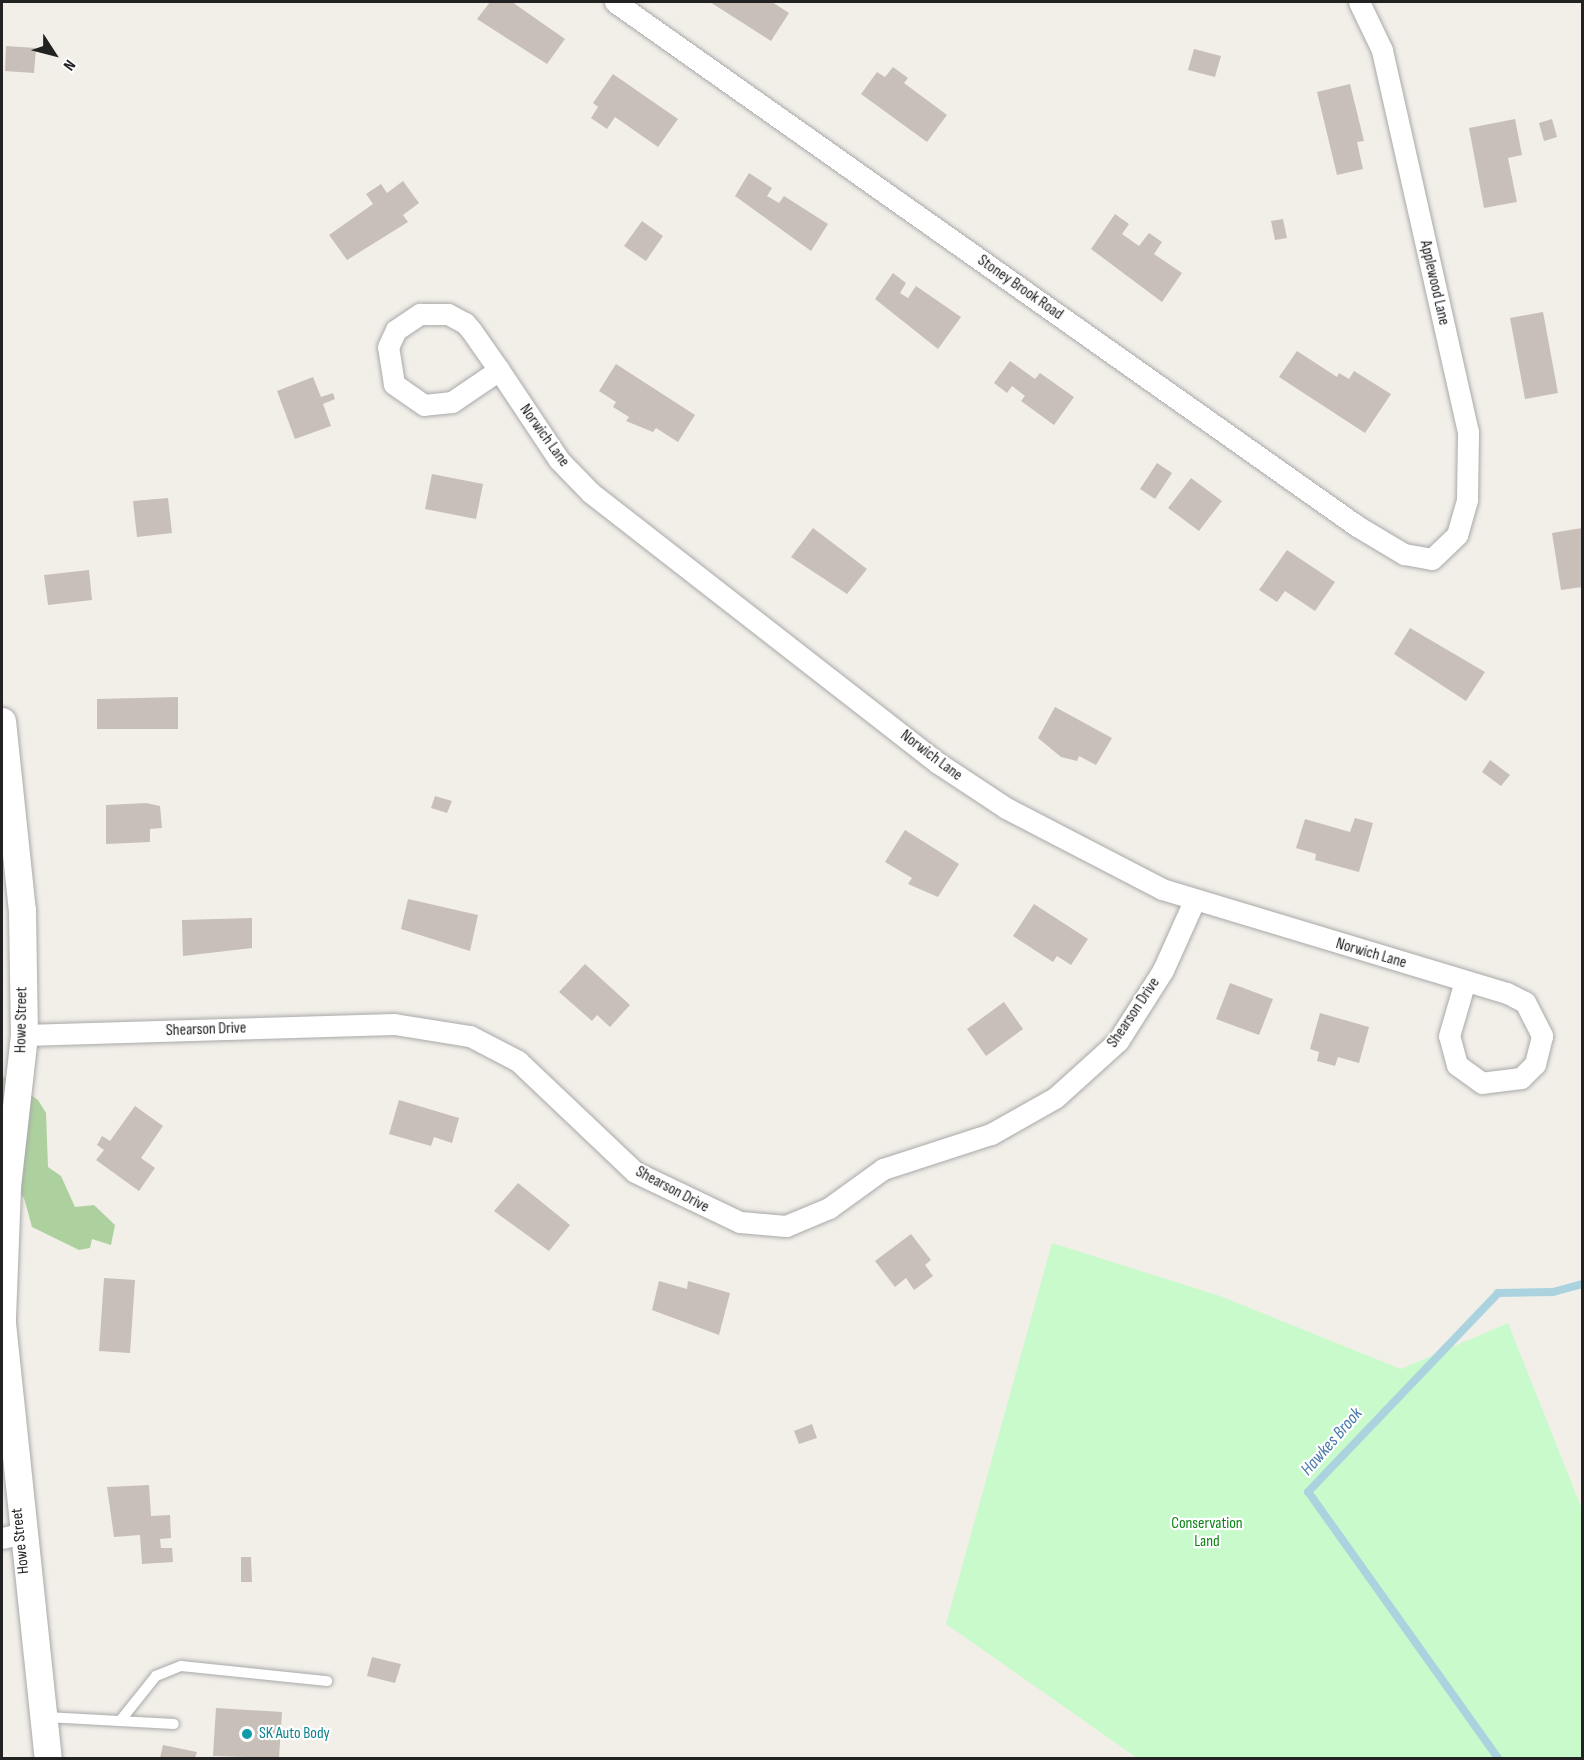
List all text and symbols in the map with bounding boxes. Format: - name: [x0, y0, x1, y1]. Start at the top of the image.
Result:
- north arrow: [24, 24, 84, 84]
- text: N: [59, 56, 79, 74]
- street label: Applewood Lane: [1415, 239, 1453, 327]
- street label: Stoney Brook Road: [973, 251, 1067, 325]
- street label: Norwich Lane: [515, 401, 573, 471]
- street label: Norwich Lane: [896, 726, 966, 786]
- street label: Norwich Lane: [1333, 935, 1409, 973]
- street label: Shearson Drive: [1104, 974, 1164, 1052]
- street label: Howe Street: [12, 987, 32, 1053]
- street label: Shearson Drive: [166, 1019, 246, 1041]
- street label: Shearson Drive: [632, 1163, 712, 1217]
- water label: Hawkes Brook: [1297, 1404, 1367, 1480]
- street label: Howe Street: [8, 1507, 34, 1575]
- park label: Conservation Land: [1171, 1514, 1243, 1552]
- place label: SK Auto Body: [259, 1724, 330, 1744]
- marker: SK Auto Body: [240, 1727, 254, 1741]

